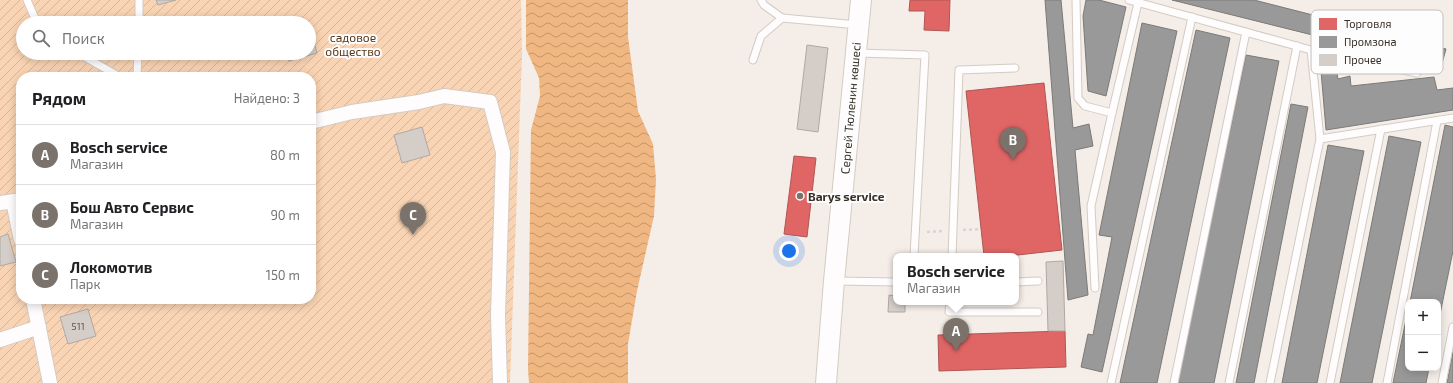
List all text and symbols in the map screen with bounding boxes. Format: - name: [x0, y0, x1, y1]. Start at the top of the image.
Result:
- legend: [1311, 10, 1443, 74]
- search box: [16, 16, 316, 60]
- text: Торговля: [1344, 17, 1391, 30]
- icon: search: [30, 27, 52, 49]
- text: Поиск: [62, 29, 105, 47]
- park label: садовое общество: [325, 30, 381, 58]
- text: Промзона: [1344, 35, 1396, 48]
- street label: Сергей Тюленин көшесі: [837, 41, 863, 175]
- text: Прочее: [1344, 53, 1382, 66]
- text: Рядом: [32, 88, 86, 108]
- text: Найдено: 3: [234, 90, 300, 106]
- pin: B: [1000, 127, 1026, 160]
- text: Bosch service: [70, 138, 168, 156]
- text: A: [41, 147, 49, 163]
- text: 80 m: [270, 147, 300, 163]
- text: Магазин: [70, 156, 123, 172]
- place label: Barys service: [808, 189, 885, 204]
- marker: Barys service: [795, 191, 805, 201]
- text: Бош Авто Сервис: [70, 198, 194, 216]
- pin: C: [400, 202, 426, 235]
- text: B: [41, 207, 49, 223]
- text: 90 m: [270, 207, 300, 223]
- text: Магазин: [70, 216, 123, 232]
- your location: [779, 241, 799, 261]
- popup: [893, 253, 1019, 305]
- text: Локомотив: [70, 258, 152, 276]
- text: Bosch service: [907, 262, 1005, 280]
- text: C: [41, 267, 49, 283]
- text: 150 m: [266, 267, 300, 283]
- text: Парк: [70, 276, 100, 292]
- text: Магазин: [907, 280, 961, 296]
- map controls: [1405, 299, 1441, 371]
- button: +: [1405, 299, 1441, 335]
- pin: A: [943, 318, 969, 351]
- house number: 511: [71, 320, 85, 332]
- button: −: [1405, 335, 1441, 371]

